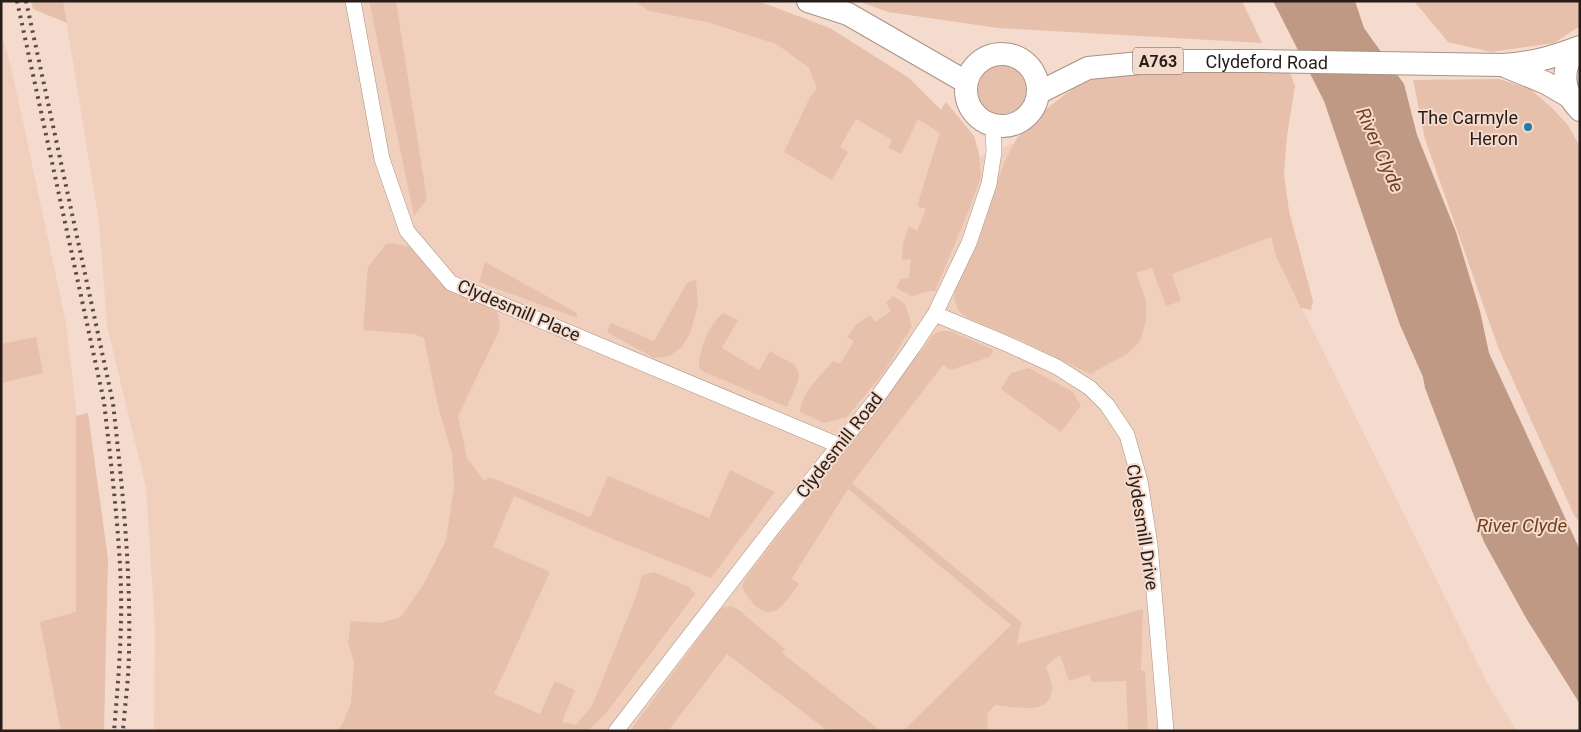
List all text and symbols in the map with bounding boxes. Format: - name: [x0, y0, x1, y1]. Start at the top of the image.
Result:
- road number: A763: [1133, 48, 1183, 74]
- street label: Clydeford Road: [1205, 50, 1328, 73]
- water label: River Clyde: [1351, 104, 1409, 196]
- place label: The Carmyle Heron: [1418, 107, 1518, 149]
- marker: The Carmyle Heron: [1522, 121, 1534, 133]
- street label: Clydesmill Place: [454, 275, 584, 345]
- street label: Clydesmill Road: [791, 388, 887, 502]
- street label: Clydesmill Drive: [1123, 462, 1163, 592]
- water label: River Clyde: [1477, 514, 1568, 537]

